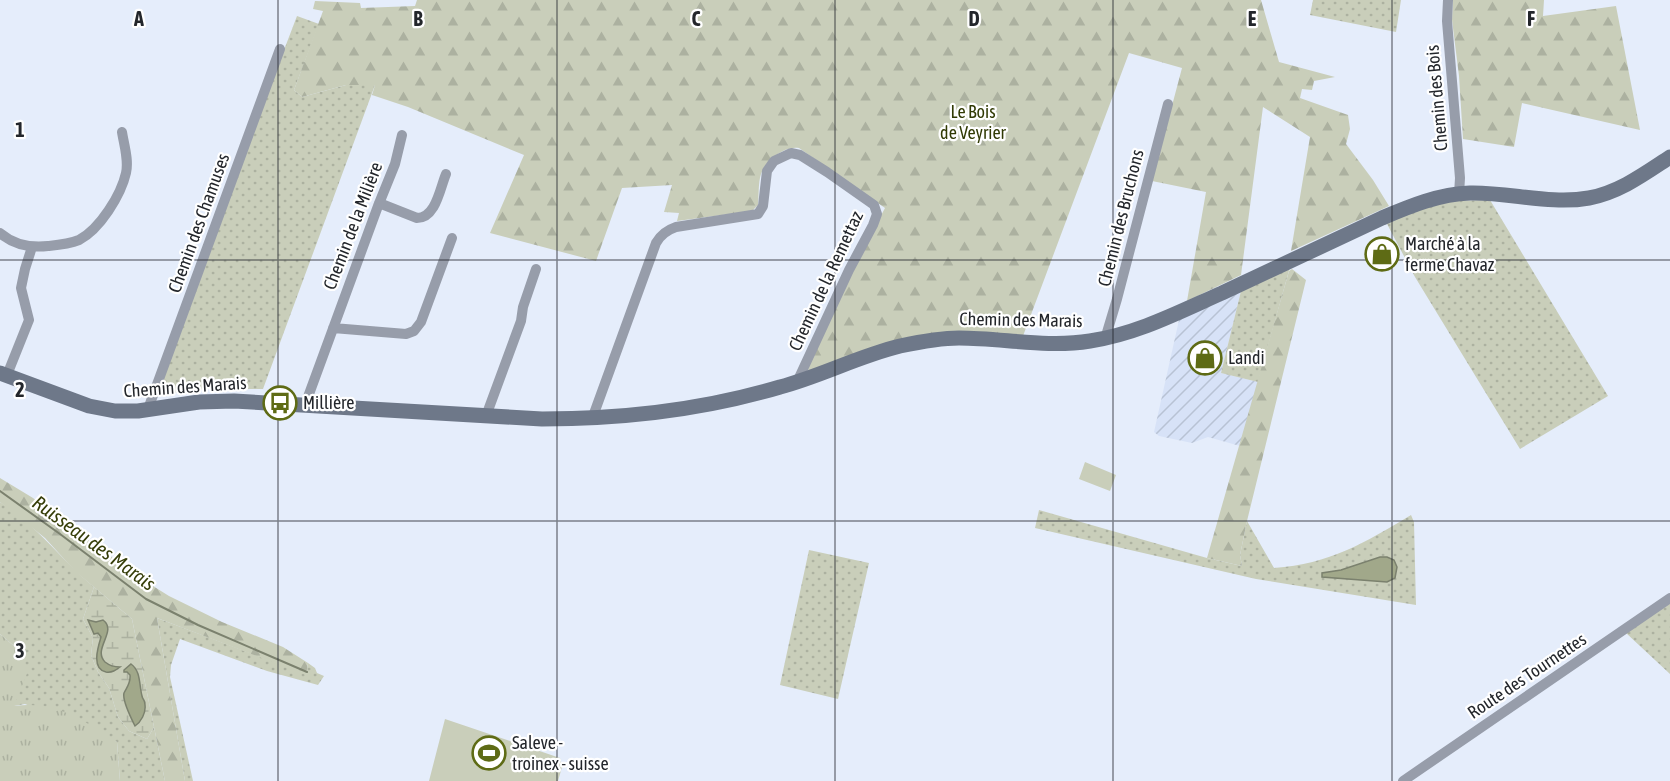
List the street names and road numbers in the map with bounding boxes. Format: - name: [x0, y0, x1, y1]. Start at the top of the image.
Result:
- street label: Chemin des Bois: [1421, 44, 1452, 152]
- street label: Chemin des Bruchons: [1093, 147, 1148, 288]
- street label: Chemin des Chamuses: [164, 150, 233, 295]
- street label: Chemin de la Milière: [319, 159, 386, 293]
- street label: Chemin de la Remettaz: [784, 207, 867, 354]
- street label: Chemin des Marais: [959, 308, 1083, 331]
- street label: Chemin des Marais: [123, 372, 247, 401]
- street label: Route des Tournettes: [1464, 628, 1590, 723]

